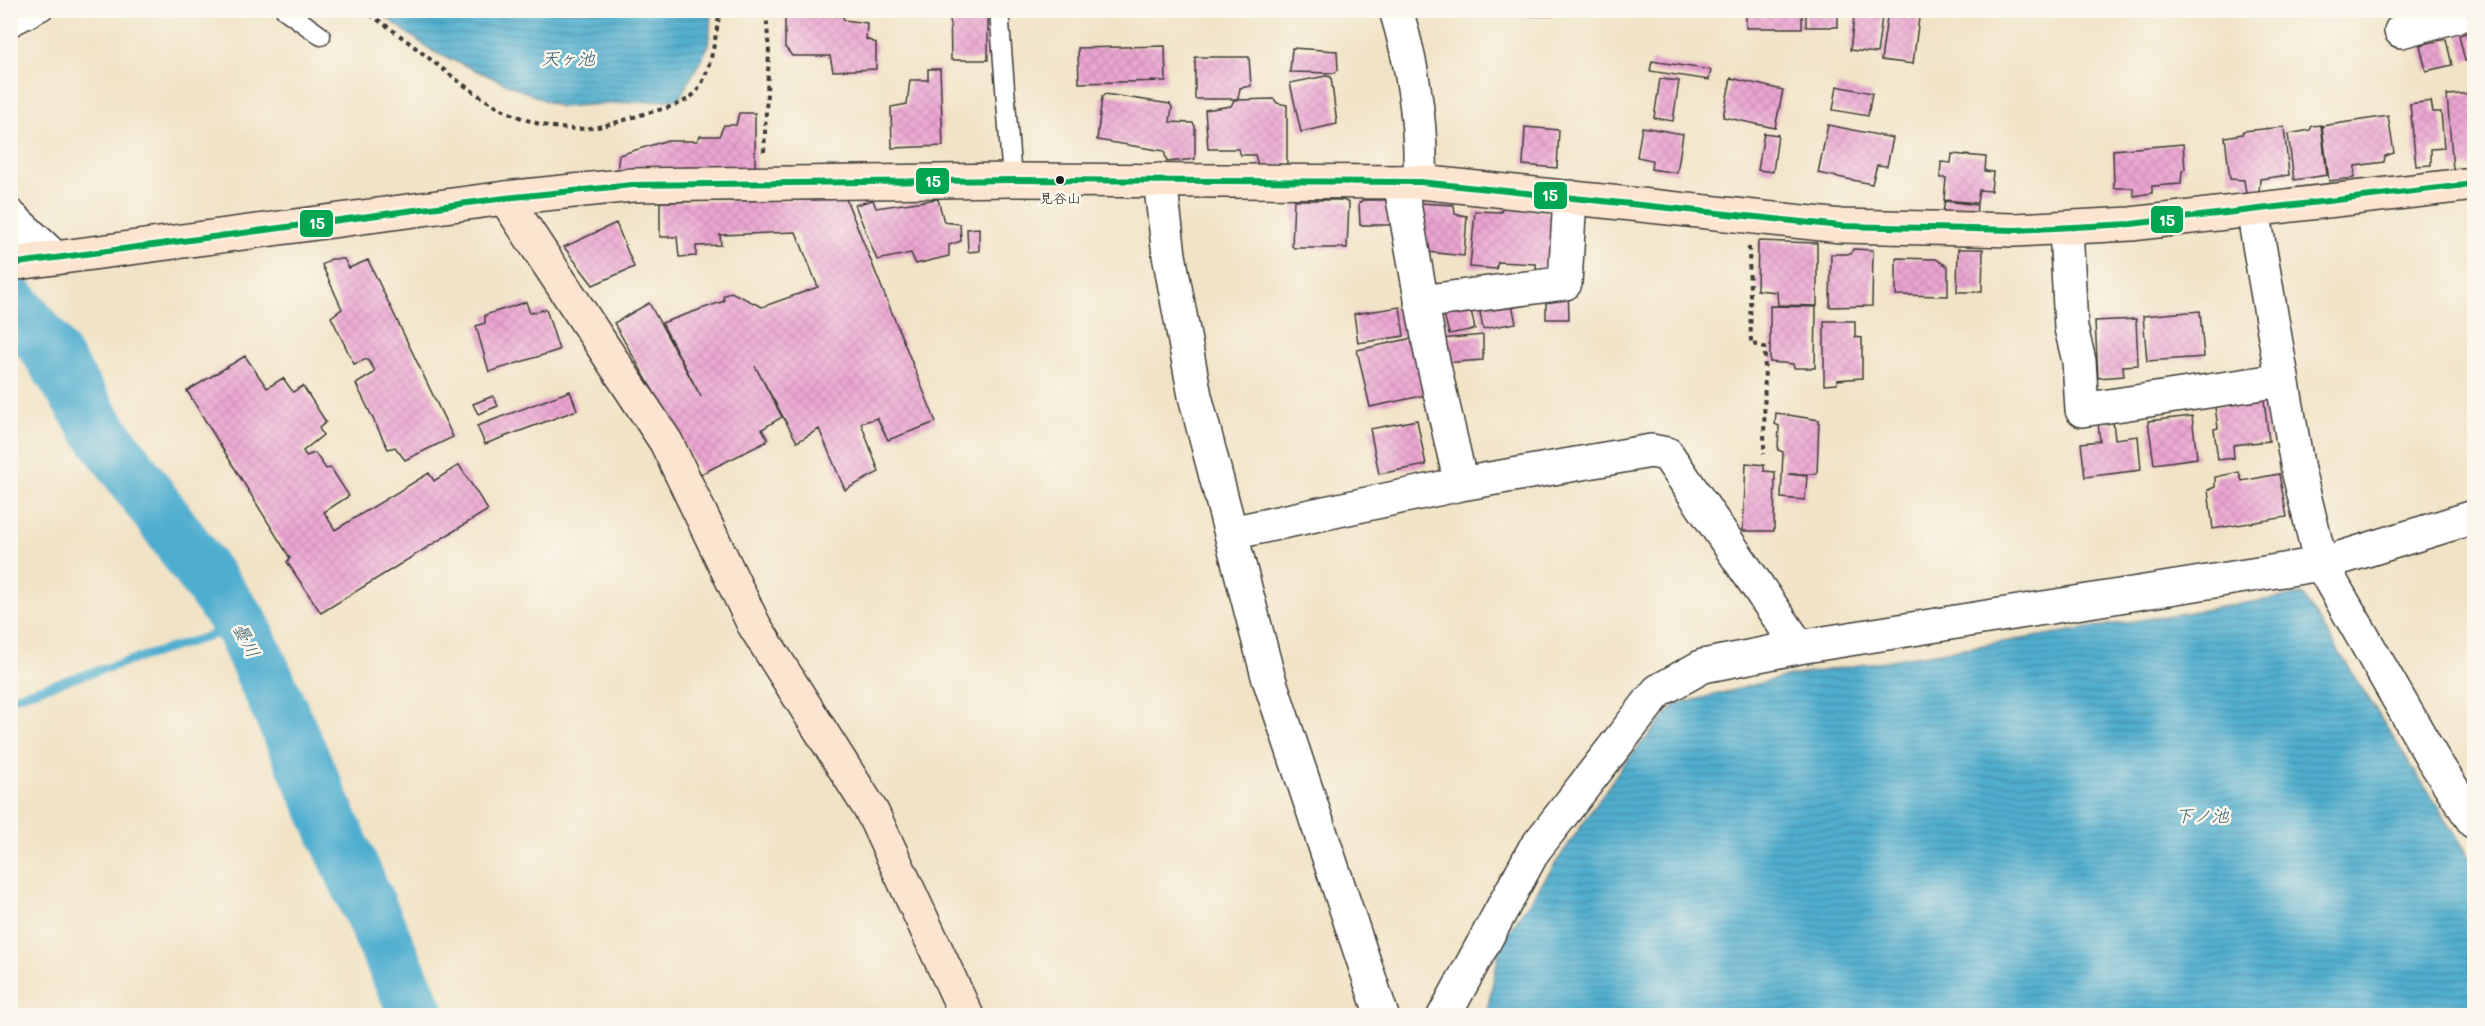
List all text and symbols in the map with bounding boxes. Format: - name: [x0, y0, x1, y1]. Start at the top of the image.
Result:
- water label: 天ヶ池: [541, 46, 596, 70]
- line badge: 15: [915, 167, 950, 195]
- text: 15: [925, 170, 941, 191]
- marker: 見谷山: [1054, 174, 1066, 186]
- line badge: 15: [1533, 181, 1568, 210]
- text: 15: [1542, 184, 1558, 205]
- place label: 見谷山: [1039, 188, 1081, 207]
- line badge: 15: [2150, 205, 2184, 234]
- line badge: 15: [299, 209, 334, 238]
- text: 15: [2159, 209, 2175, 230]
- text: 15: [309, 212, 325, 233]
- water label: 曇川: [228, 619, 266, 661]
- water label: 下ノ池: [2175, 803, 2230, 827]

